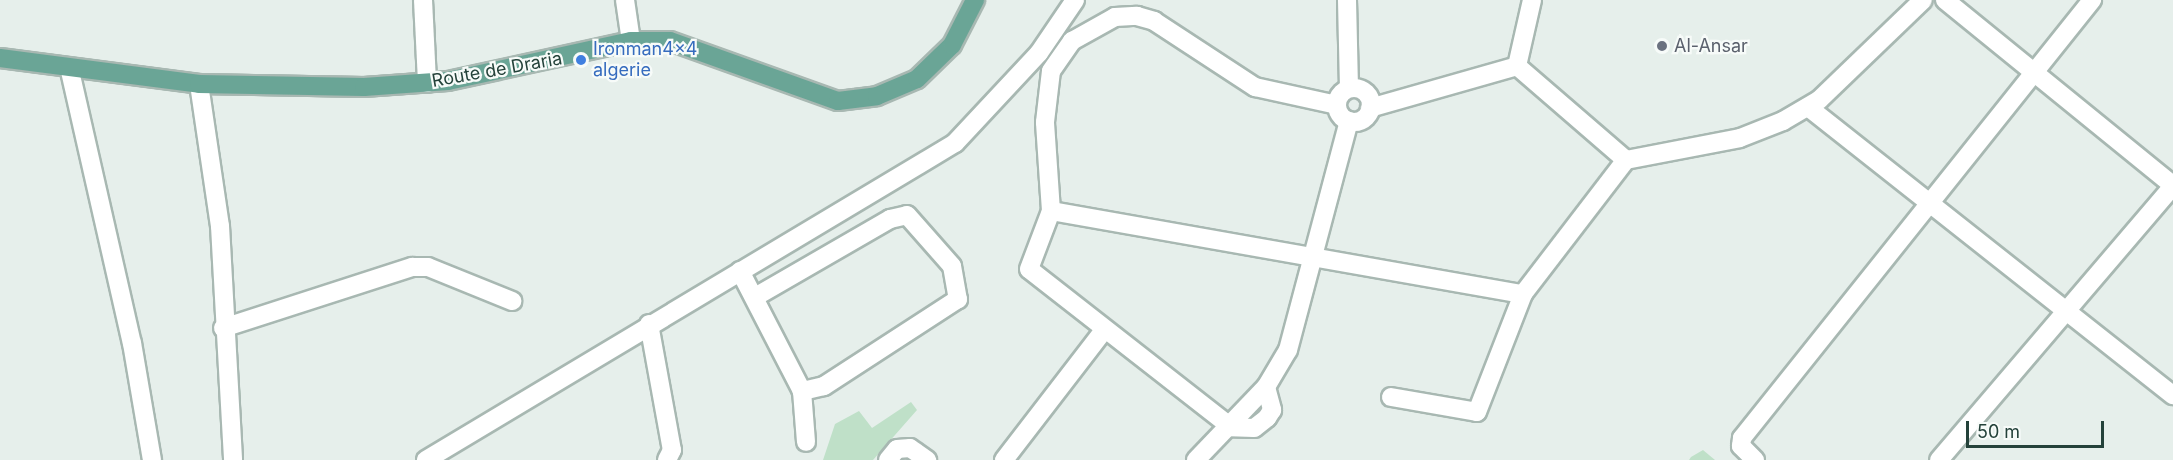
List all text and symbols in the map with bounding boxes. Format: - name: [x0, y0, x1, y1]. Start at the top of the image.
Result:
- place label: Al-Ansar: [1674, 35, 1748, 57]
- place label: Ironman4x4 algerie: [593, 39, 697, 82]
- marker: Al-Ansar: [1655, 39, 1669, 53]
- street label: Route de Draria: [430, 48, 564, 92]
- marker: Ironman4x4 algerie: [574, 53, 588, 67]
- scale bar: [1969, 409, 2107, 447]
- text: 50 m: [1977, 421, 2020, 442]

